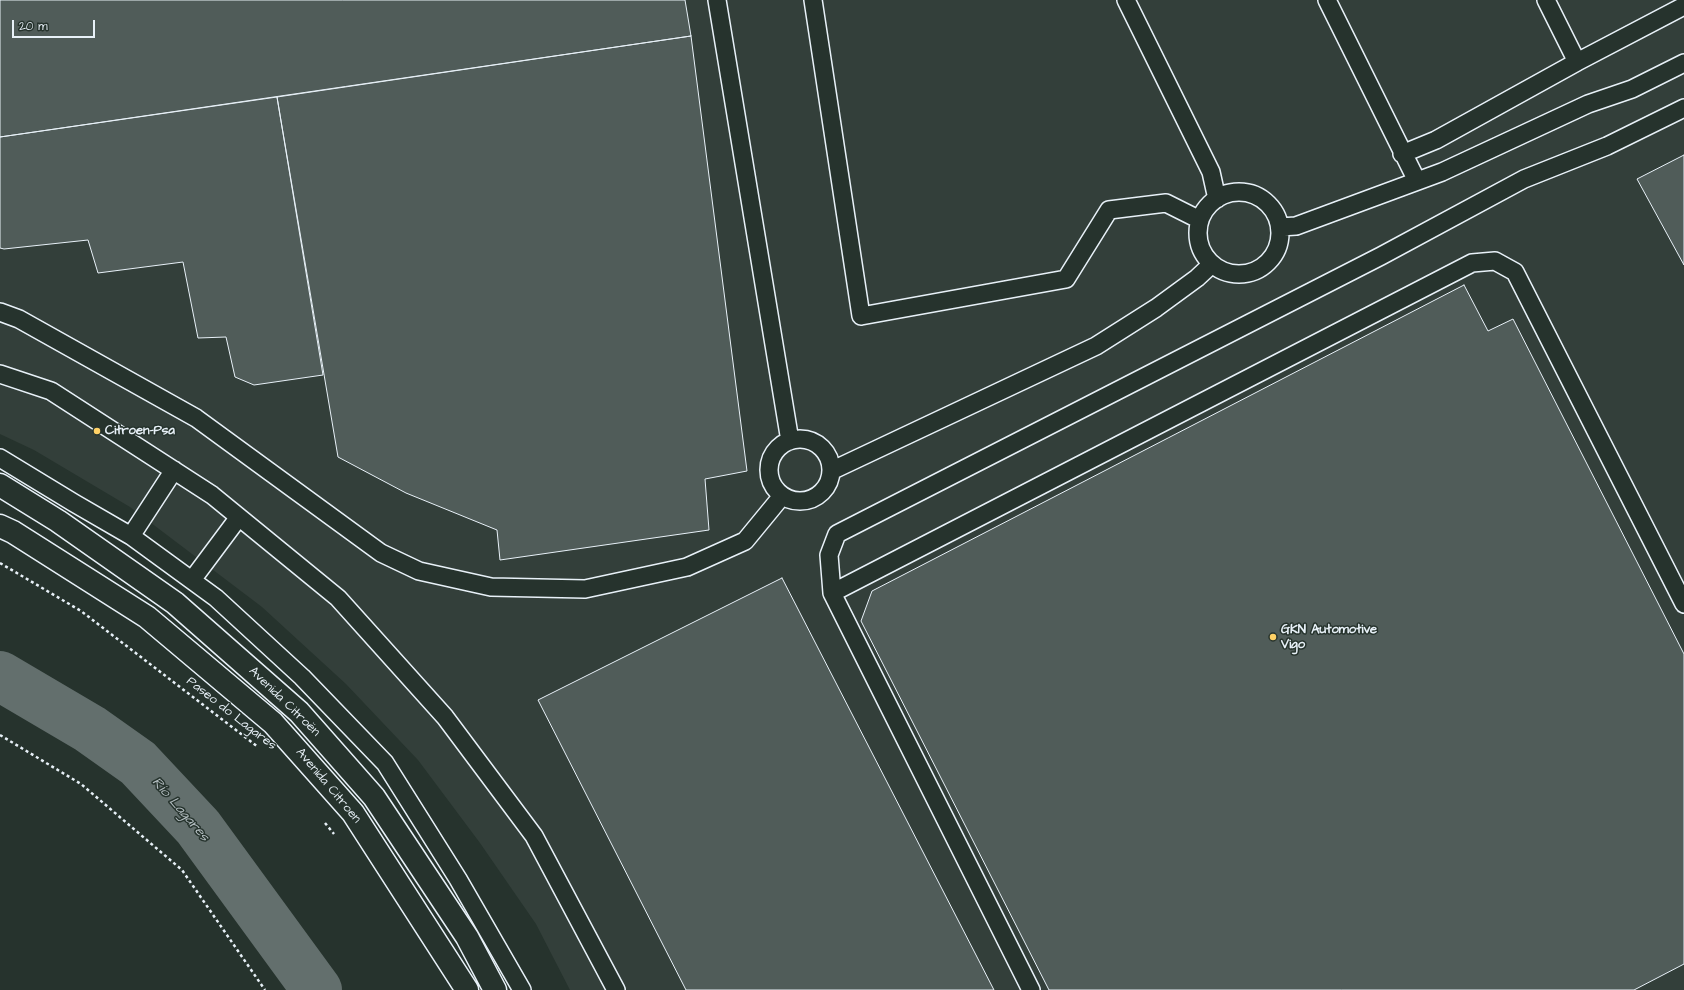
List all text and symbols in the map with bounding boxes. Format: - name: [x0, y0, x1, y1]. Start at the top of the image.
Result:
- scale bar: [14, 12, 97, 38]
- text: 20 m: [19, 18, 48, 35]
- place label: Citroen-Psa: [105, 423, 175, 439]
- marker: Citroen-Psa: [92, 426, 102, 436]
- place label: GKN Automotive Vigo: [1281, 622, 1377, 653]
- marker: GKN Automotive Vigo: [1268, 632, 1278, 642]
- street label: Avenida Citroën: [245, 664, 323, 740]
- street label: Paseo do Lagares: [183, 674, 279, 754]
- street label: Avenida Citroen: [292, 745, 364, 827]
- water label: Río Lagares: [148, 775, 212, 845]

